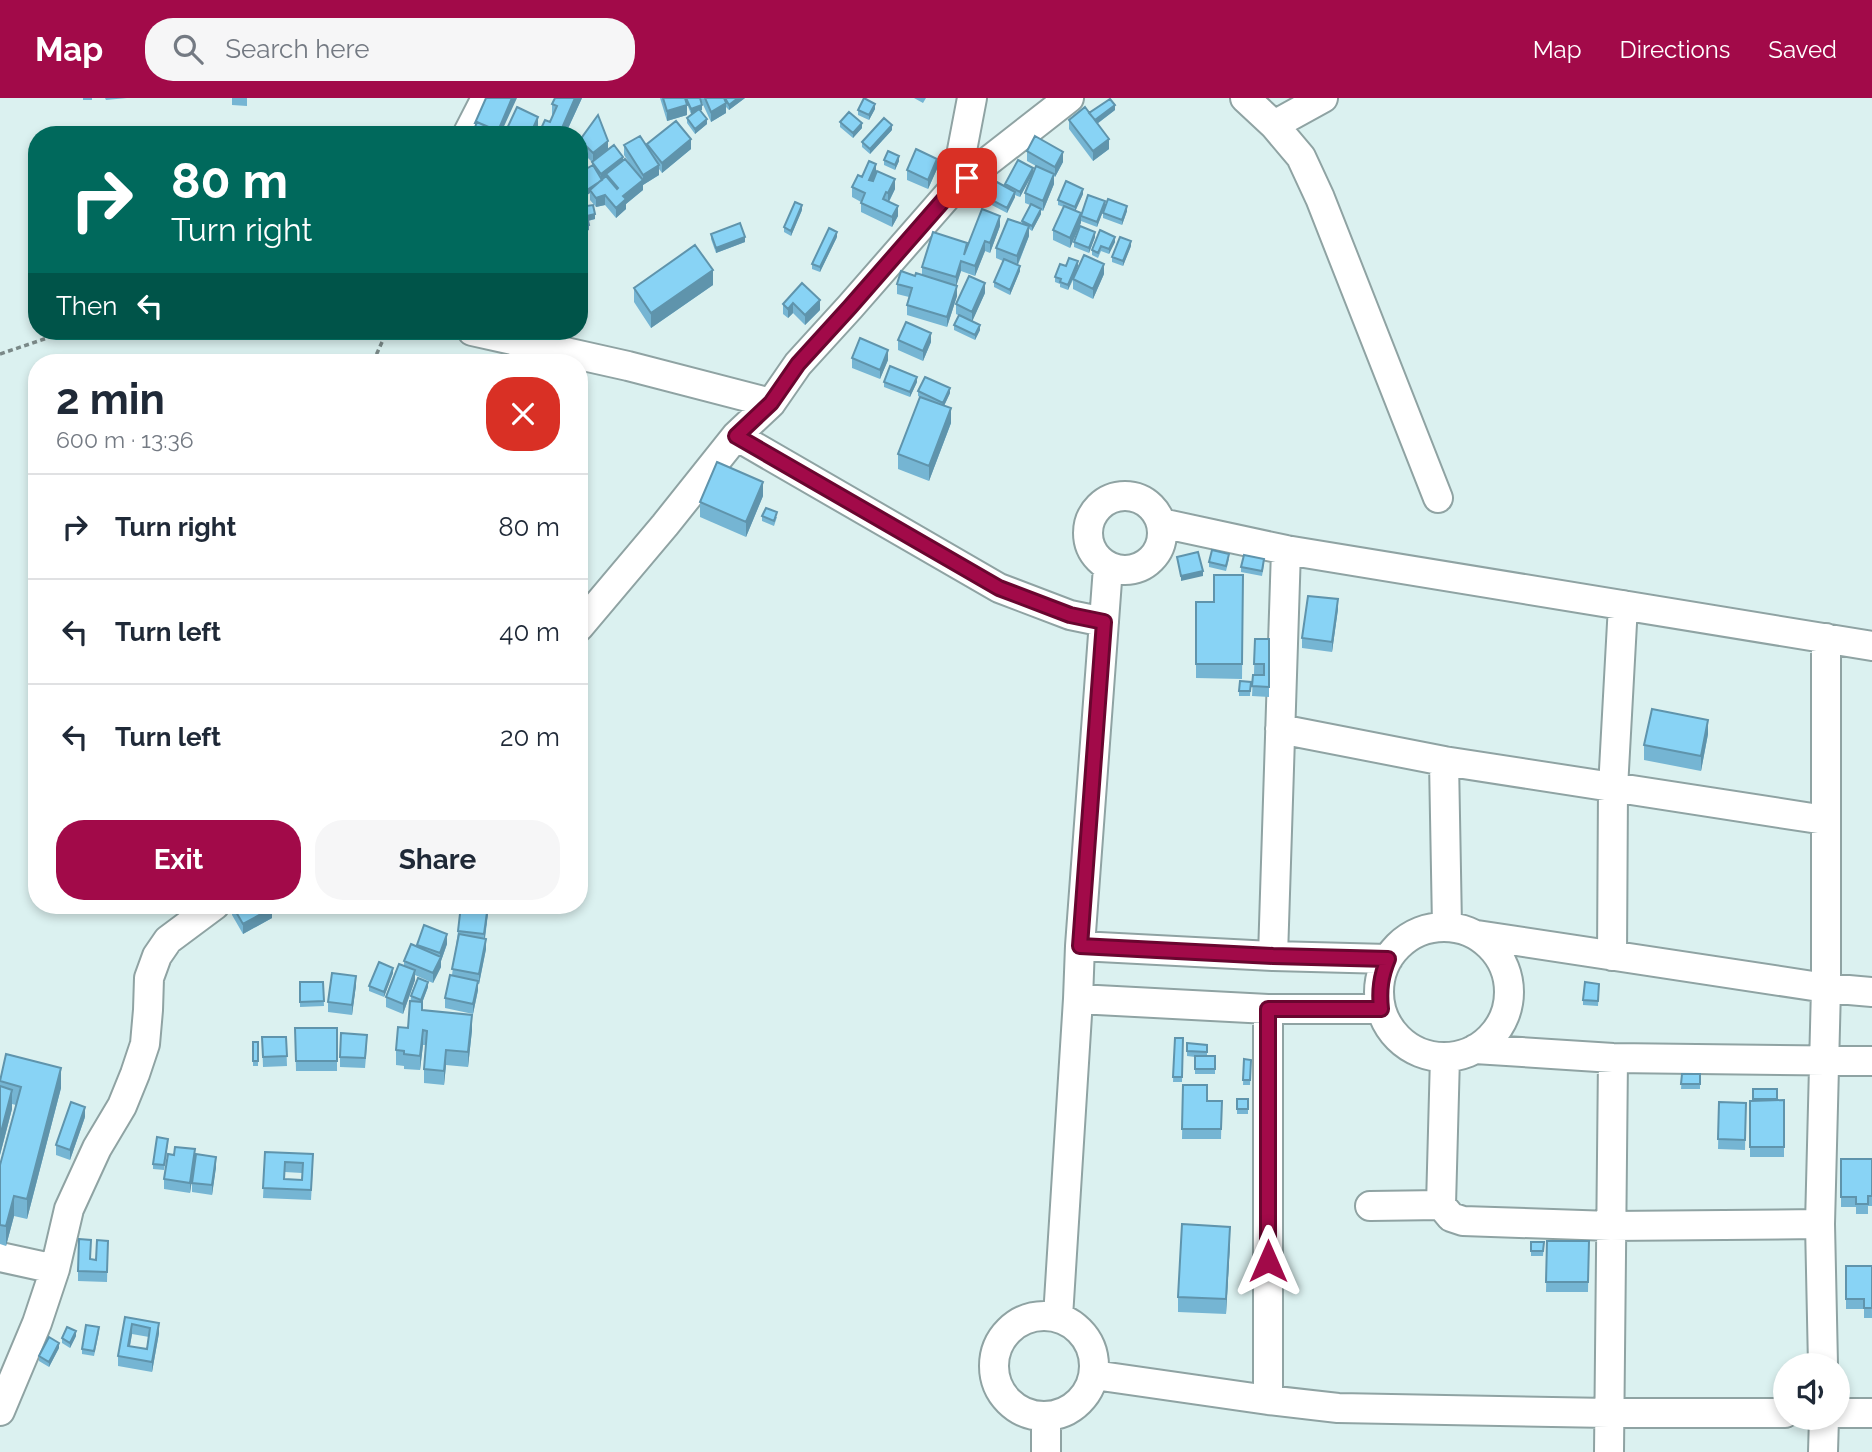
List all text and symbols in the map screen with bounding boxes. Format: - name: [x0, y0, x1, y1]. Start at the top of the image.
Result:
- search box: [145, 18, 635, 81]
- text: Map: [35, 30, 103, 69]
- icon: search: [169, 30, 207, 68]
- text: Search here: [225, 34, 370, 64]
- text: Map: [1533, 35, 1582, 64]
- text: Directions: [1620, 35, 1730, 64]
- text: Saved: [1768, 35, 1837, 64]
- pin: [937, 148, 997, 208]
- text: 80 m: [171, 152, 288, 209]
- icon: right: [56, 154, 147, 245]
- icon: arrive: [948, 159, 986, 197]
- text: Turn right: [171, 211, 312, 248]
- icon: left: [131, 287, 169, 325]
- text: Then: [56, 291, 117, 321]
- text: 2 min: [56, 375, 165, 424]
- button: close: [486, 377, 560, 451]
- text: 600 m · 13:36: [56, 426, 194, 453]
- icon: right: [56, 508, 94, 546]
- text: Turn right: [115, 512, 236, 542]
- text: 80 m: [498, 512, 560, 542]
- icon: left: [56, 613, 94, 651]
- text: Turn left: [115, 617, 221, 647]
- text: 40 m: [499, 617, 560, 647]
- icon: left: [56, 718, 94, 756]
- text: Turn left: [115, 722, 221, 752]
- text: 20 m: [500, 722, 560, 752]
- button: Exit: [56, 820, 301, 900]
- button: Share: [315, 820, 560, 900]
- position arrow: [1231, 1224, 1305, 1298]
- map controls: [1773, 1353, 1850, 1430]
- button: sound: [1773, 1353, 1850, 1430]

